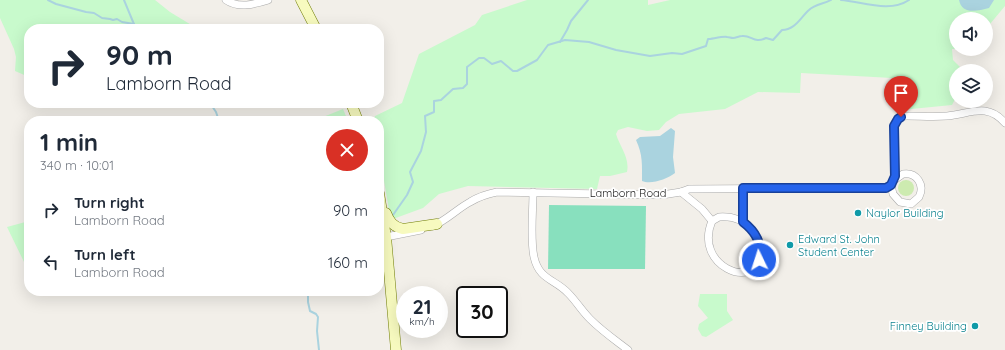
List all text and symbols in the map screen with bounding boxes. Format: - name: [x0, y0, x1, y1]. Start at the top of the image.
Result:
- map controls: [949, 12, 993, 108]
- button: sound: [949, 12, 993, 56]
- text: 90 m: [106, 37, 173, 72]
- icon: right: [40, 40, 92, 92]
- button: layers: [949, 64, 993, 108]
- text: Lamborn Road: [106, 72, 232, 95]
- pin: [884, 76, 918, 117]
- icon: arrive: [890, 82, 912, 104]
- text: 1 min: [40, 127, 98, 157]
- button: close: [326, 129, 368, 171]
- text: 340 m · 10:01: [40, 157, 114, 173]
- street label: Lamborn Road: [590, 186, 666, 200]
- text: Turn right: [74, 193, 145, 212]
- icon: right: [40, 199, 62, 221]
- text: 90 m: [333, 201, 368, 220]
- place label: Naylor Building: [866, 206, 944, 220]
- marker: Naylor Building: [853, 208, 863, 218]
- text: Lamborn Road: [74, 212, 165, 228]
- place label: Edward St. John Student Center: [798, 232, 880, 259]
- position arrow: [738, 239, 780, 281]
- marker: Edward St. John Student Center: [785, 240, 795, 250]
- text: Turn left: [74, 245, 136, 264]
- icon: left: [40, 251, 62, 273]
- text: 160 m: [328, 253, 368, 272]
- text: Lamborn Road: [74, 264, 165, 280]
- speed limit sign: 30: [456, 286, 508, 338]
- text: 21: [412, 294, 432, 319]
- text: km/h: [409, 315, 435, 328]
- place label: Finney Building: [890, 319, 967, 333]
- marker: Finney Building: [970, 321, 980, 331]

